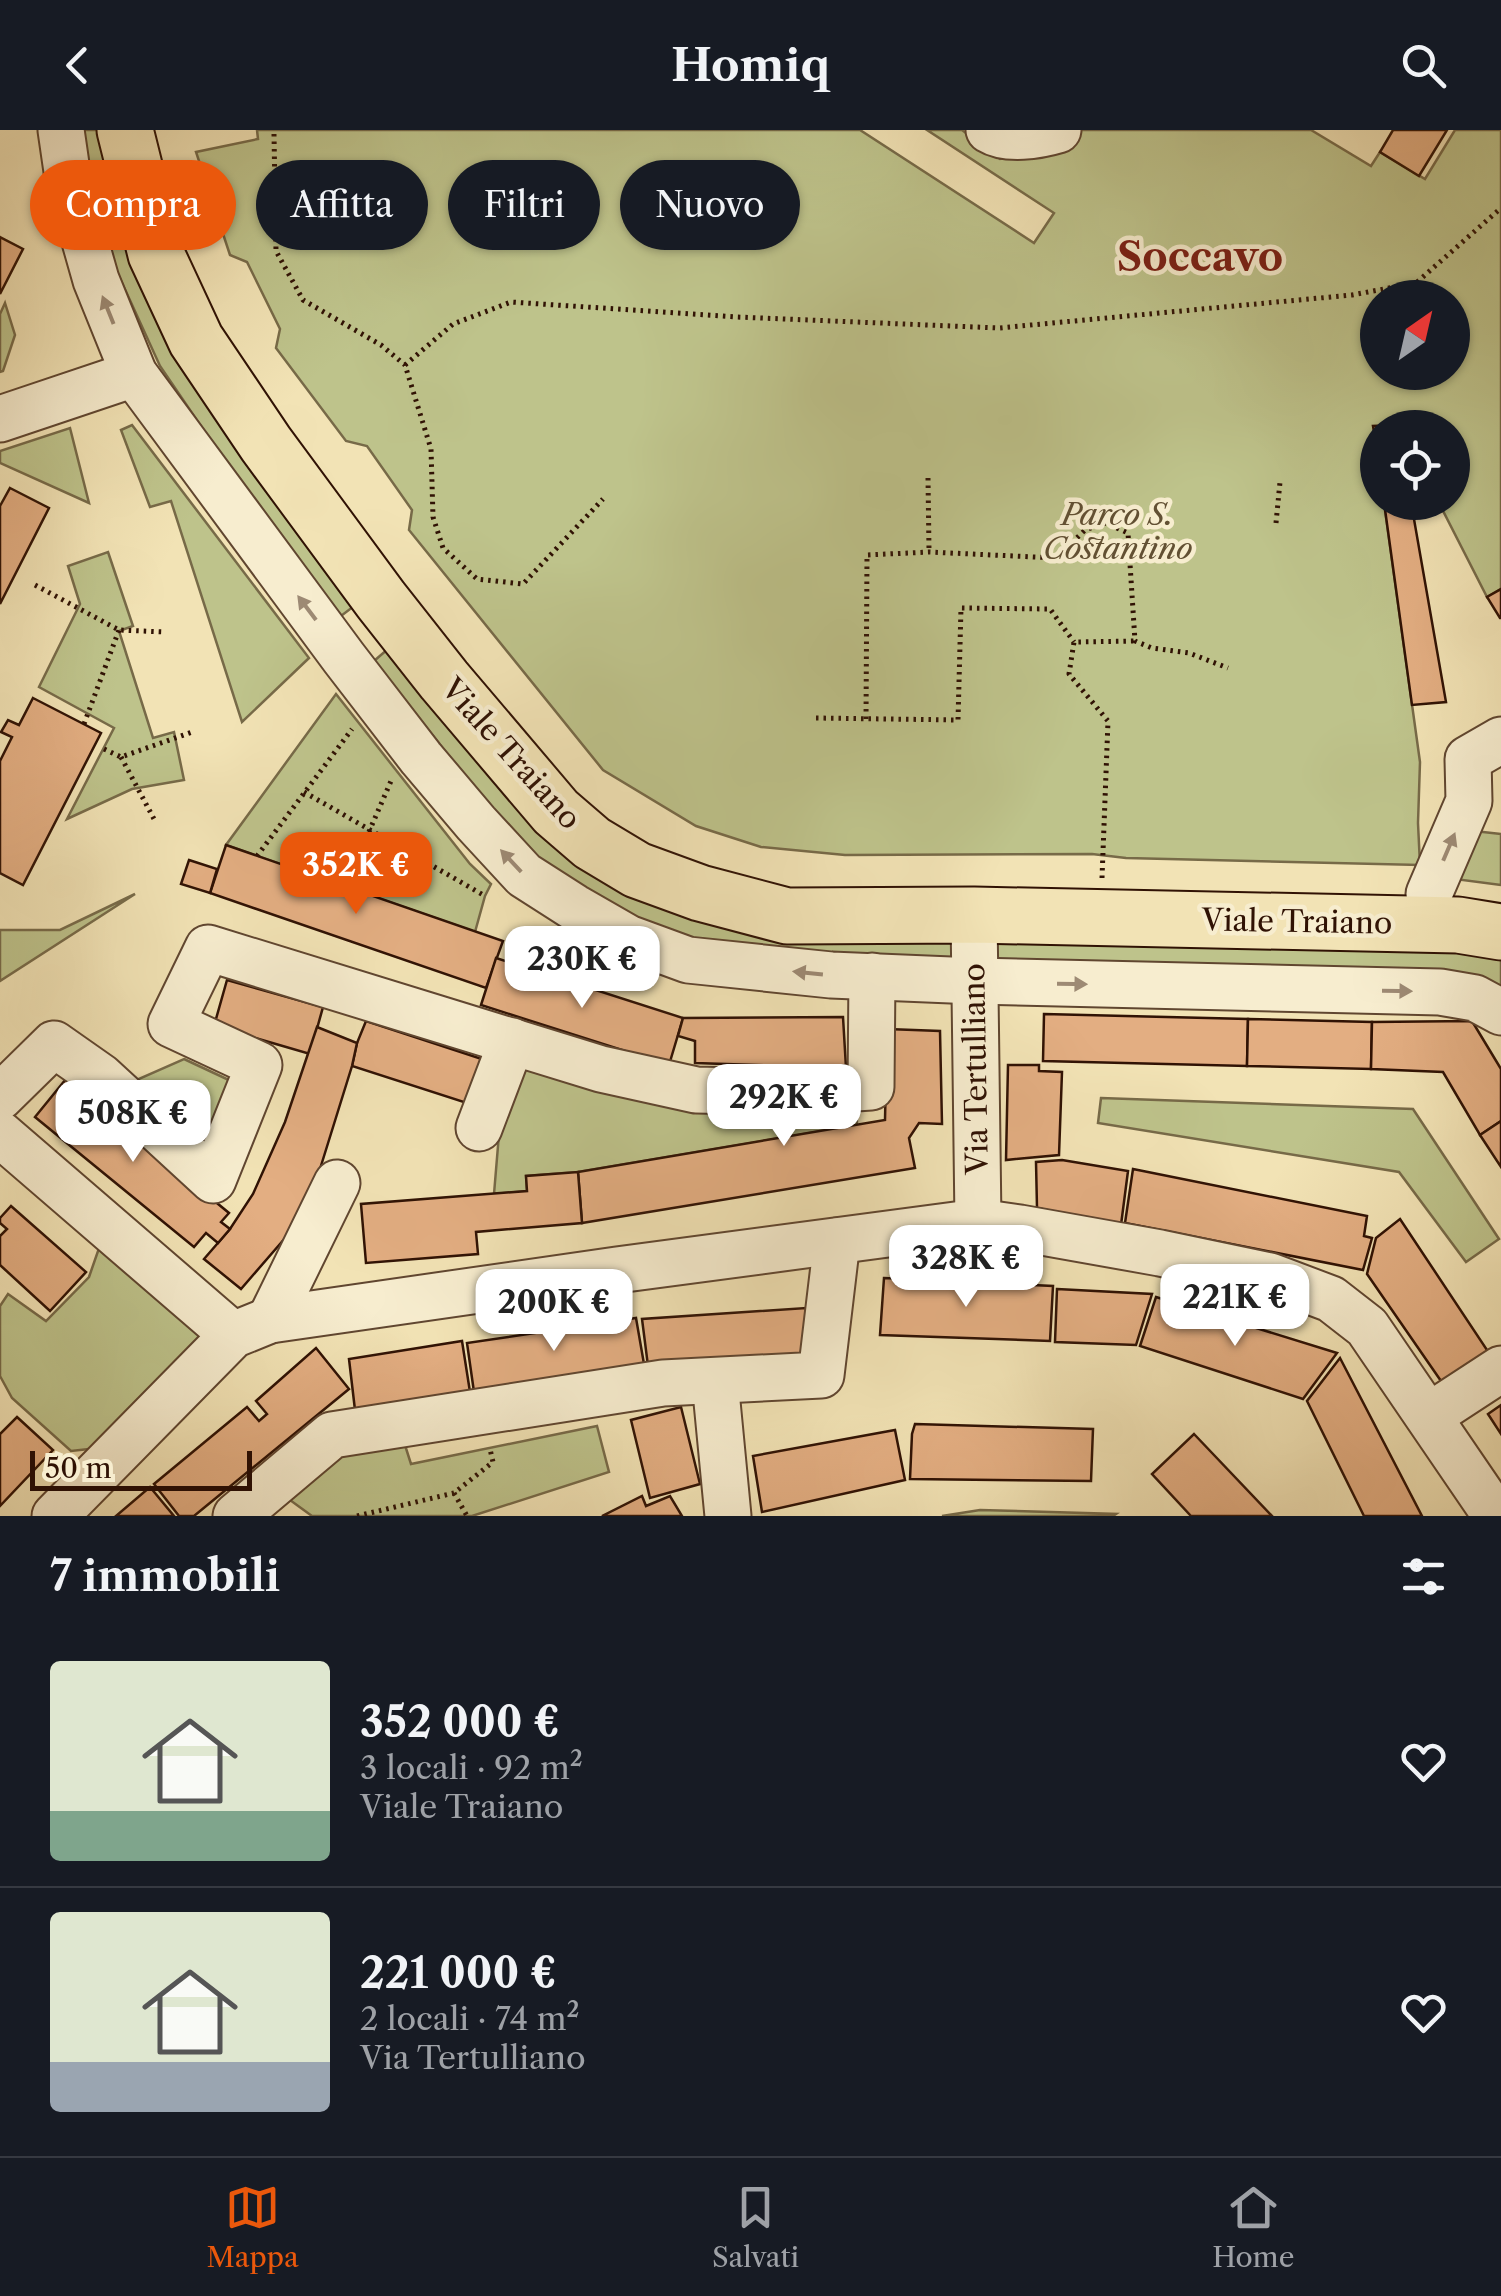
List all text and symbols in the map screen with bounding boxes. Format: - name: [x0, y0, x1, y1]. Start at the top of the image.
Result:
- text: Homiq: [671, 37, 830, 93]
- icon: back: [50, 38, 105, 93]
- icon: search: [1396, 38, 1451, 93]
- chip: Compra: [30, 160, 236, 250]
- chip: Affitta: [256, 160, 428, 250]
- chip: Filtri: [448, 160, 600, 250]
- chip: Nuovo: [620, 160, 800, 250]
- district label: Soccavo: [1117, 232, 1283, 281]
- north arrow: [1360, 280, 1470, 390]
- map controls: [1360, 280, 1470, 520]
- one-way arrow: [99, 295, 115, 325]
- button: locate: [1360, 410, 1470, 520]
- park label: Parco S. Costantino: [1043, 496, 1193, 567]
- one-way arrow: [297, 595, 317, 622]
- street label: Viale Traiano: [433, 670, 589, 837]
- pin: 352K €: [275, 832, 437, 917]
- one-way arrow: [1441, 833, 1457, 862]
- text: 352K €: [302, 845, 410, 884]
- one-way arrow: [500, 849, 523, 873]
- street label: Viale Traiano: [1200, 901, 1393, 942]
- pin: 230K €: [501, 926, 663, 1011]
- text: 230K €: [527, 939, 637, 978]
- street label: Via Tertulliano: [955, 963, 996, 1176]
- one-way arrow: [791, 964, 823, 980]
- one-way arrow: [1057, 976, 1089, 992]
- one-way arrow: [1382, 983, 1414, 999]
- pin: 292K €: [703, 1064, 865, 1149]
- text: 292K €: [729, 1077, 839, 1116]
- pin: 508K €: [52, 1080, 214, 1165]
- text: 508K €: [78, 1093, 188, 1132]
- pin: 328K €: [885, 1225, 1047, 1310]
- text: 328K €: [911, 1238, 1021, 1277]
- pin: 221K €: [1154, 1264, 1316, 1349]
- pin: 200K €: [473, 1269, 635, 1354]
- text: 221K €: [1182, 1277, 1288, 1316]
- text: 200K €: [498, 1282, 610, 1321]
- scale bar: [30, 1446, 252, 1490]
- text: 50 m: [45, 1451, 112, 1485]
- icon: filters: [1396, 1549, 1451, 1604]
- text: 7 immobili: [50, 1550, 280, 1602]
- text: 352 000 €: [360, 1696, 560, 1748]
- icon: home: [130, 1701, 250, 1821]
- icon: heart: [1396, 1734, 1451, 1789]
- text: 3 locali · 92 m²: [360, 1748, 583, 1787]
- text: Viale Traiano: [360, 1787, 563, 1826]
- text: 221 000 €: [360, 1947, 557, 1999]
- icon: home: [130, 1952, 250, 2072]
- icon: heart: [1396, 1985, 1451, 2040]
- text: 2 locali · 74 m²: [360, 1999, 580, 2038]
- text: Via Tertulliano: [360, 2038, 586, 2077]
- tab: Mappa: [207, 2180, 299, 2274]
- tab: Salvati: [712, 2180, 799, 2274]
- tab: Home: [1212, 2180, 1294, 2274]

